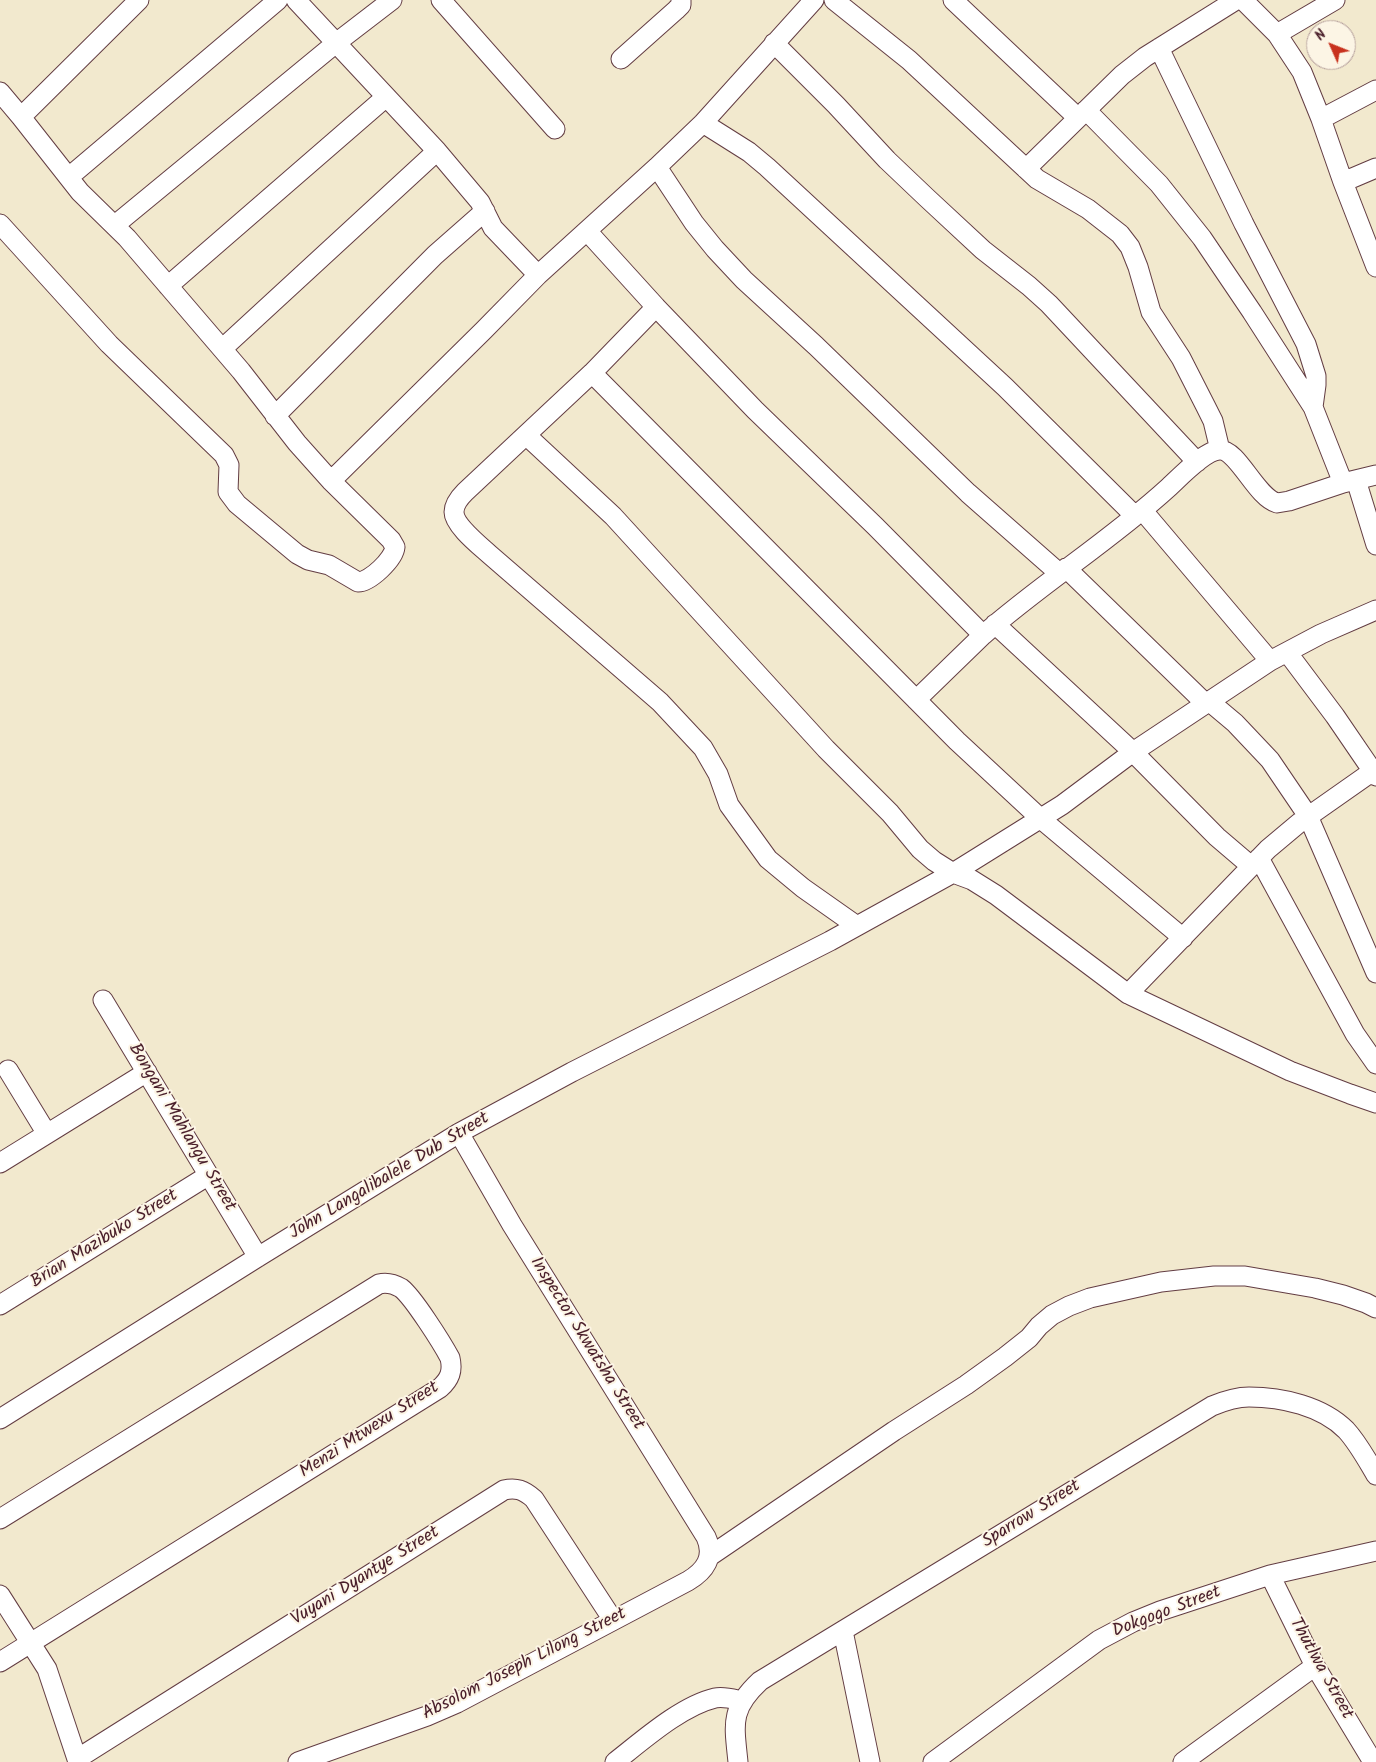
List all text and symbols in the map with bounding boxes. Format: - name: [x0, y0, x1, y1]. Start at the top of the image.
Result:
- north arrow: [1306, 20, 1356, 70]
- text: N: [1310, 24, 1332, 46]
- street label: Bongani Mahlangu Street: [122, 1040, 240, 1216]
- street label: John Langalibalele Dub Street: [286, 1109, 494, 1245]
- street label: Brian Mazibuko Street: [27, 1186, 183, 1294]
- street label: Inspector Skwatsha Street: [524, 1253, 648, 1435]
- street label: Menzi Mtwexu Street: [296, 1378, 444, 1484]
- street label: Sparrow Street: [979, 1476, 1085, 1554]
- street label: Vuyani Dyantye Street: [288, 1523, 444, 1631]
- street label: Dokgogo Street: [1110, 1582, 1224, 1644]
- street label: Absolom Joseph Lilong Street: [419, 1604, 631, 1726]
- street label: Thutlwa Street: [1283, 1614, 1357, 1724]

